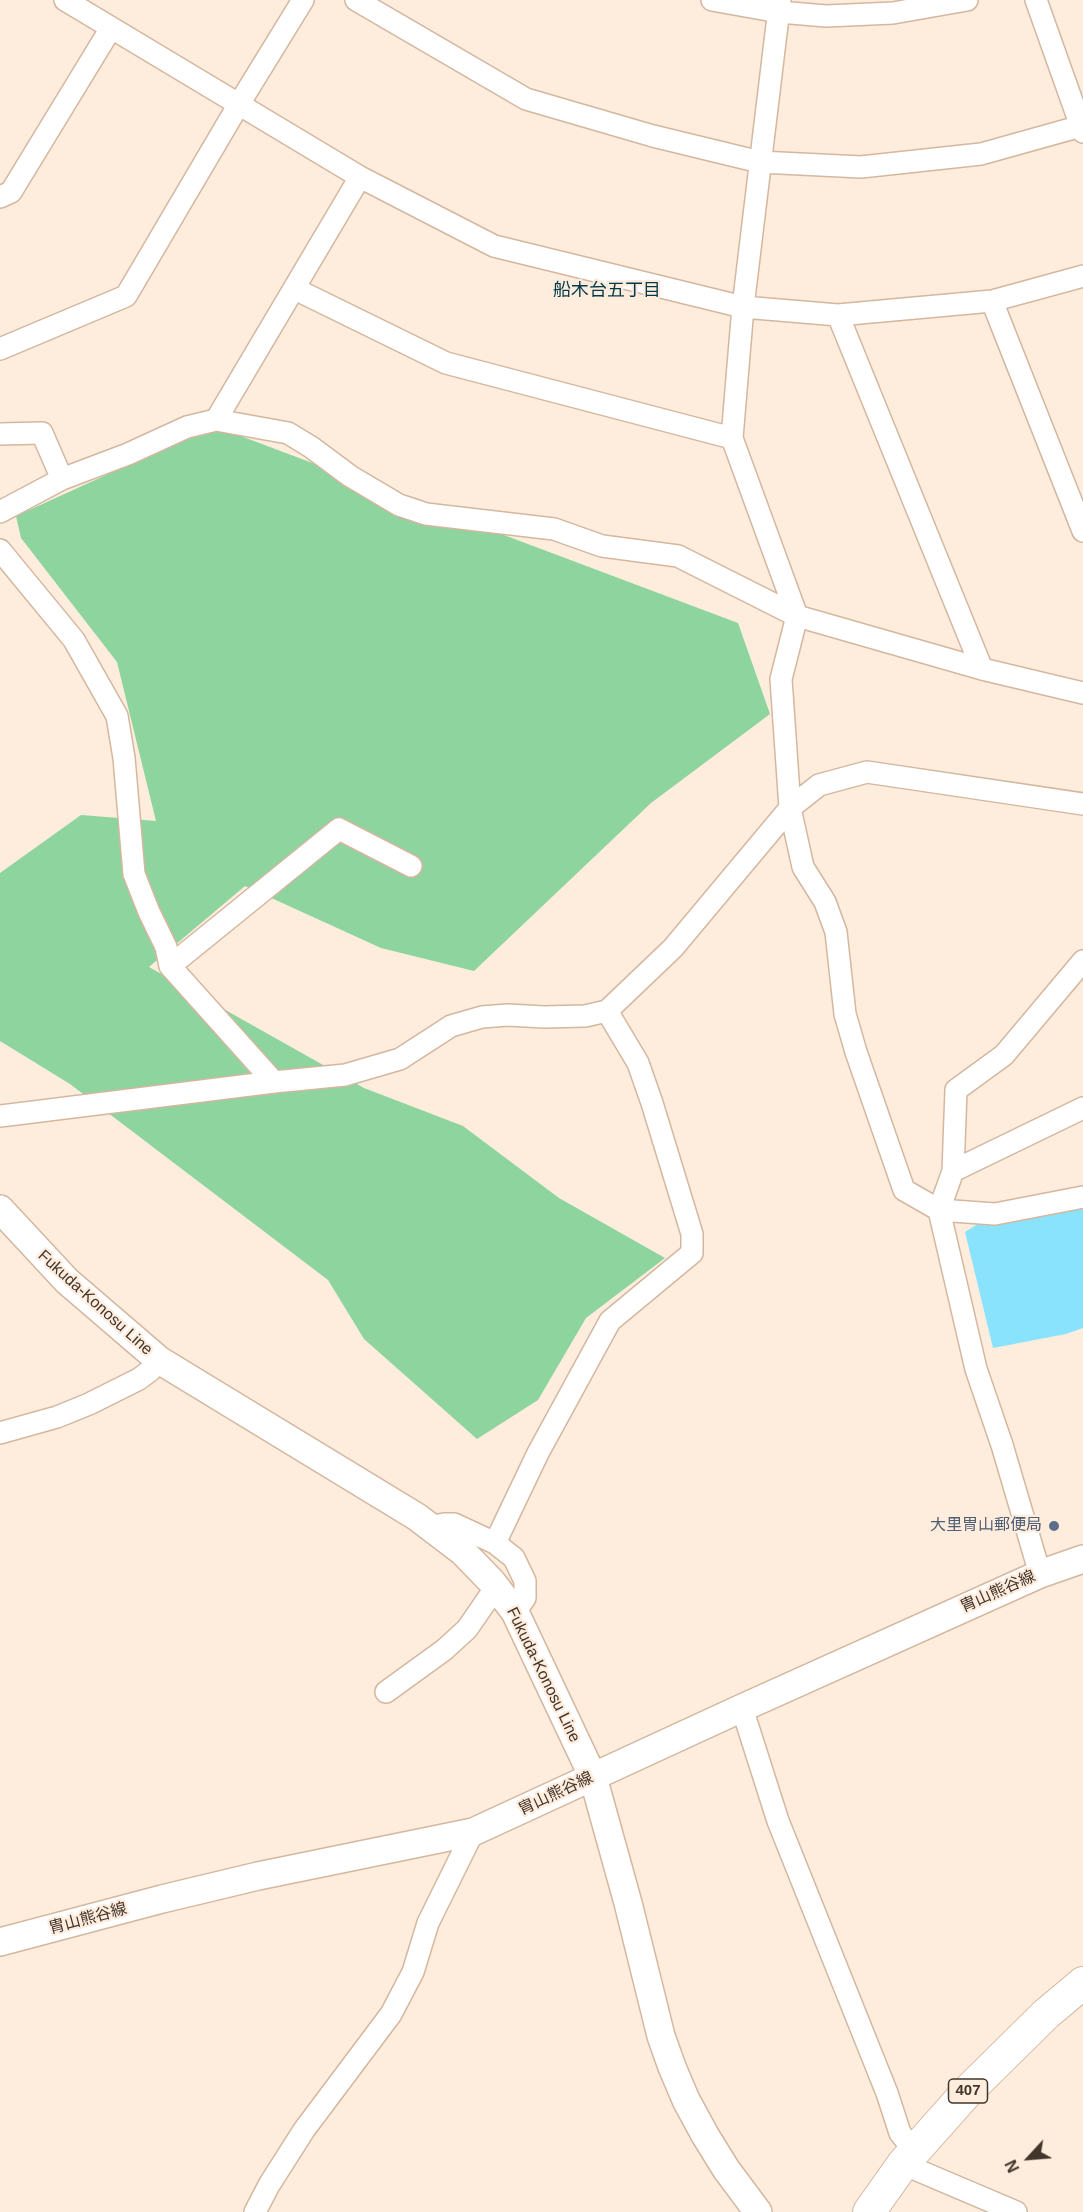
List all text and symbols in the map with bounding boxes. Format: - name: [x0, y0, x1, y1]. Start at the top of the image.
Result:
- district label: 船木台五丁目: [553, 280, 661, 302]
- street label: Fukuda-Konosu Line: [34, 1246, 156, 1360]
- place label: 大里冑山郵便局: [930, 1516, 1042, 1536]
- marker: 大里冑山郵便局: [1047, 1519, 1061, 1533]
- street label: 胄山熊谷線: [958, 1567, 1038, 1617]
- street label: Fukuda-Konosu Line: [502, 1604, 584, 1746]
- street label: 胄山熊谷線: [516, 1768, 596, 1820]
- street label: 胄山熊谷線: [47, 1899, 129, 1939]
- road number: 407: [948, 2079, 988, 2103]
- north arrow: [999, 2128, 1059, 2188]
- text: N: [1002, 2157, 1023, 2175]

